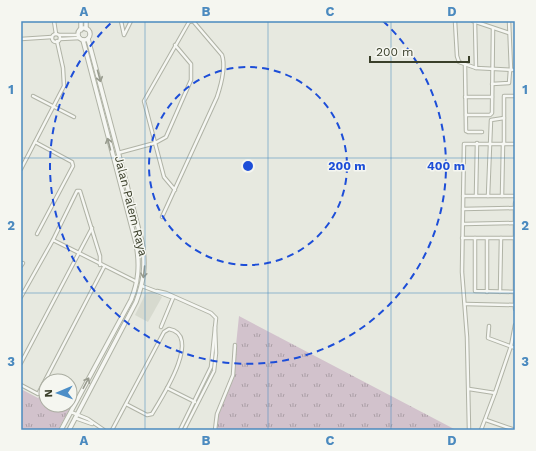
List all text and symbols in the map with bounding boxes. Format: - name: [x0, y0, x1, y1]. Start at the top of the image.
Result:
- text: A: [80, 4, 89, 19]
- text: B: [202, 4, 211, 19]
- text: C: [326, 4, 335, 19]
- text: D: [447, 4, 457, 19]
- scale bar: [370, 38, 469, 64]
- text: 200 m: [376, 45, 413, 59]
- one-way arrow: [95, 70, 103, 83]
- text: 1: [8, 82, 14, 97]
- text: 1: [522, 82, 528, 97]
- one-way arrow: [105, 137, 113, 150]
- street label: Jalan Palem Raya: [112, 154, 150, 258]
- centre of rings: [241, 159, 255, 173]
- text: 200 m: [328, 159, 366, 173]
- text: 400 m: [427, 159, 465, 173]
- text: 2: [7, 218, 15, 233]
- text: 2: [521, 218, 529, 233]
- one-way arrow: [140, 265, 148, 278]
- text: 3: [7, 354, 15, 369]
- text: 3: [521, 354, 529, 369]
- north arrow: [38, 373, 78, 413]
- one-way arrow: [83, 378, 91, 390]
- text: N: [42, 389, 55, 398]
- text: A: [80, 433, 89, 448]
- text: B: [202, 433, 211, 448]
- text: C: [326, 433, 335, 448]
- text: D: [447, 433, 457, 448]

